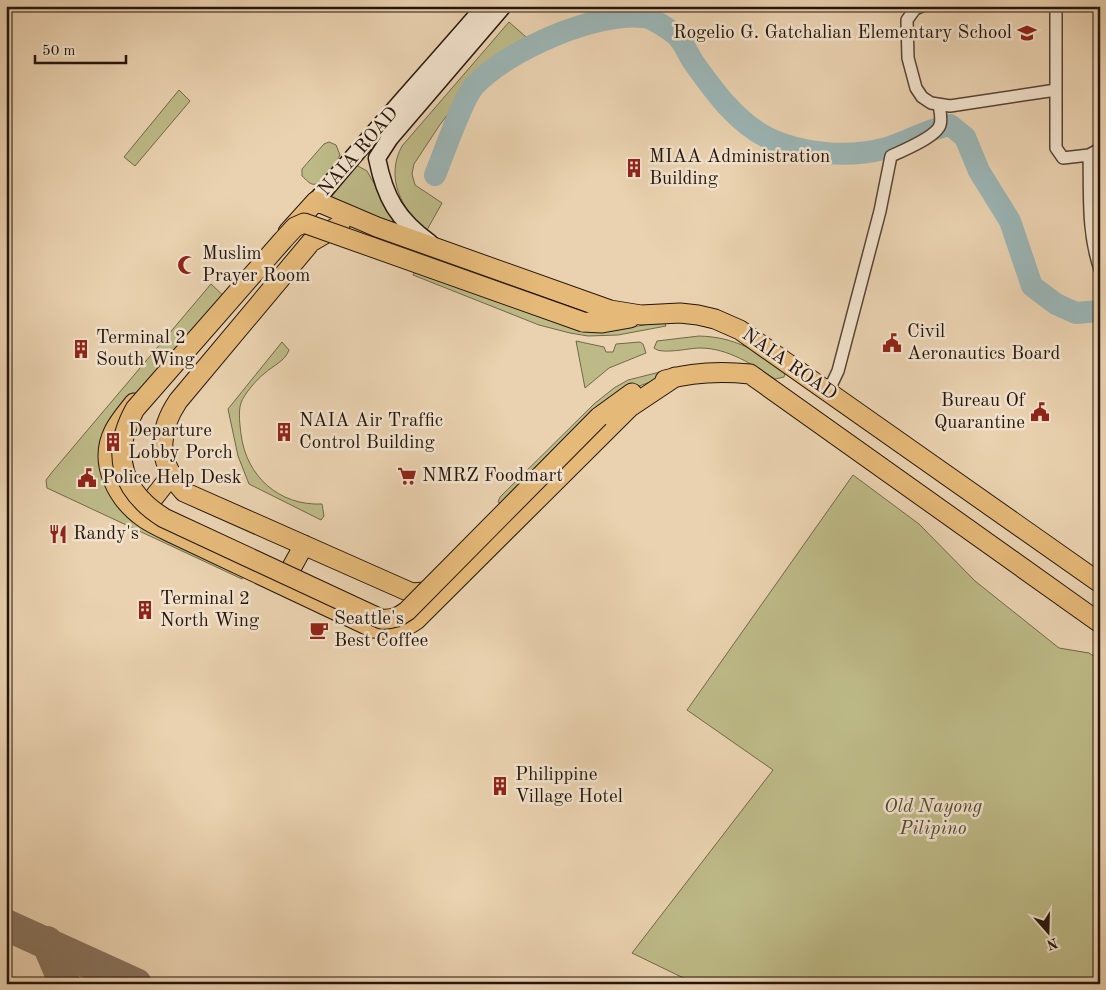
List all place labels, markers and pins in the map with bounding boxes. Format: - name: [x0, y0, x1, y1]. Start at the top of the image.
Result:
- school or university icon: Rogelio G. Gatchalian Elementary School: [1016, 22, 1038, 44]
- place label: Rogelio G. Gatchalian Elementary School: [673, 24, 1012, 43]
- place label: MIAA Administration Building: [649, 148, 830, 189]
- building icon: MIAA Administration Building: [623, 157, 645, 179]
- place label: Muslim Prayer Room: [202, 245, 310, 286]
- mosque icon: Muslim Prayer Room: [176, 254, 198, 276]
- place label: Civil Aeronautics Board: [907, 323, 1061, 364]
- place label: Terminal 2 South Wing: [96, 329, 196, 370]
- public building icon: Civil Aeronautics Board: [881, 332, 903, 354]
- building icon: Terminal 2 South Wing: [70, 338, 92, 360]
- place label: Bureau Of Quarantine: [934, 392, 1026, 433]
- public building icon: Bureau Of Quarantine: [1029, 401, 1051, 423]
- place label: NAIA Air Traffic Control Building: [299, 412, 443, 453]
- building icon: NAIA Air Traffic Control Building: [273, 421, 295, 443]
- place label: Departure Lobby Porch: [128, 422, 233, 463]
- building icon: Departure Lobby Porch: [102, 431, 124, 453]
- supermarket icon: NMRZ Foodmart: [396, 465, 418, 487]
- public building icon: Police Help Desk: [76, 467, 98, 489]
- place label: NMRZ Foodmart: [422, 467, 563, 486]
- place label: Police Help Desk: [102, 469, 242, 488]
- restaurant icon: Randy's: [47, 523, 69, 545]
- place label: Randy's: [73, 525, 139, 544]
- place label: Terminal 2 North Wing: [160, 590, 260, 631]
- building icon: Terminal 2 North Wing: [134, 599, 156, 621]
- place label: Seattle's Best Coffee: [334, 610, 428, 651]
- cafe icon: Seattle's Best Coffee: [308, 619, 330, 641]
- place label: Philippine Village Hotel: [515, 766, 623, 807]
- building icon: Philippine Village Hotel: [489, 775, 511, 797]

